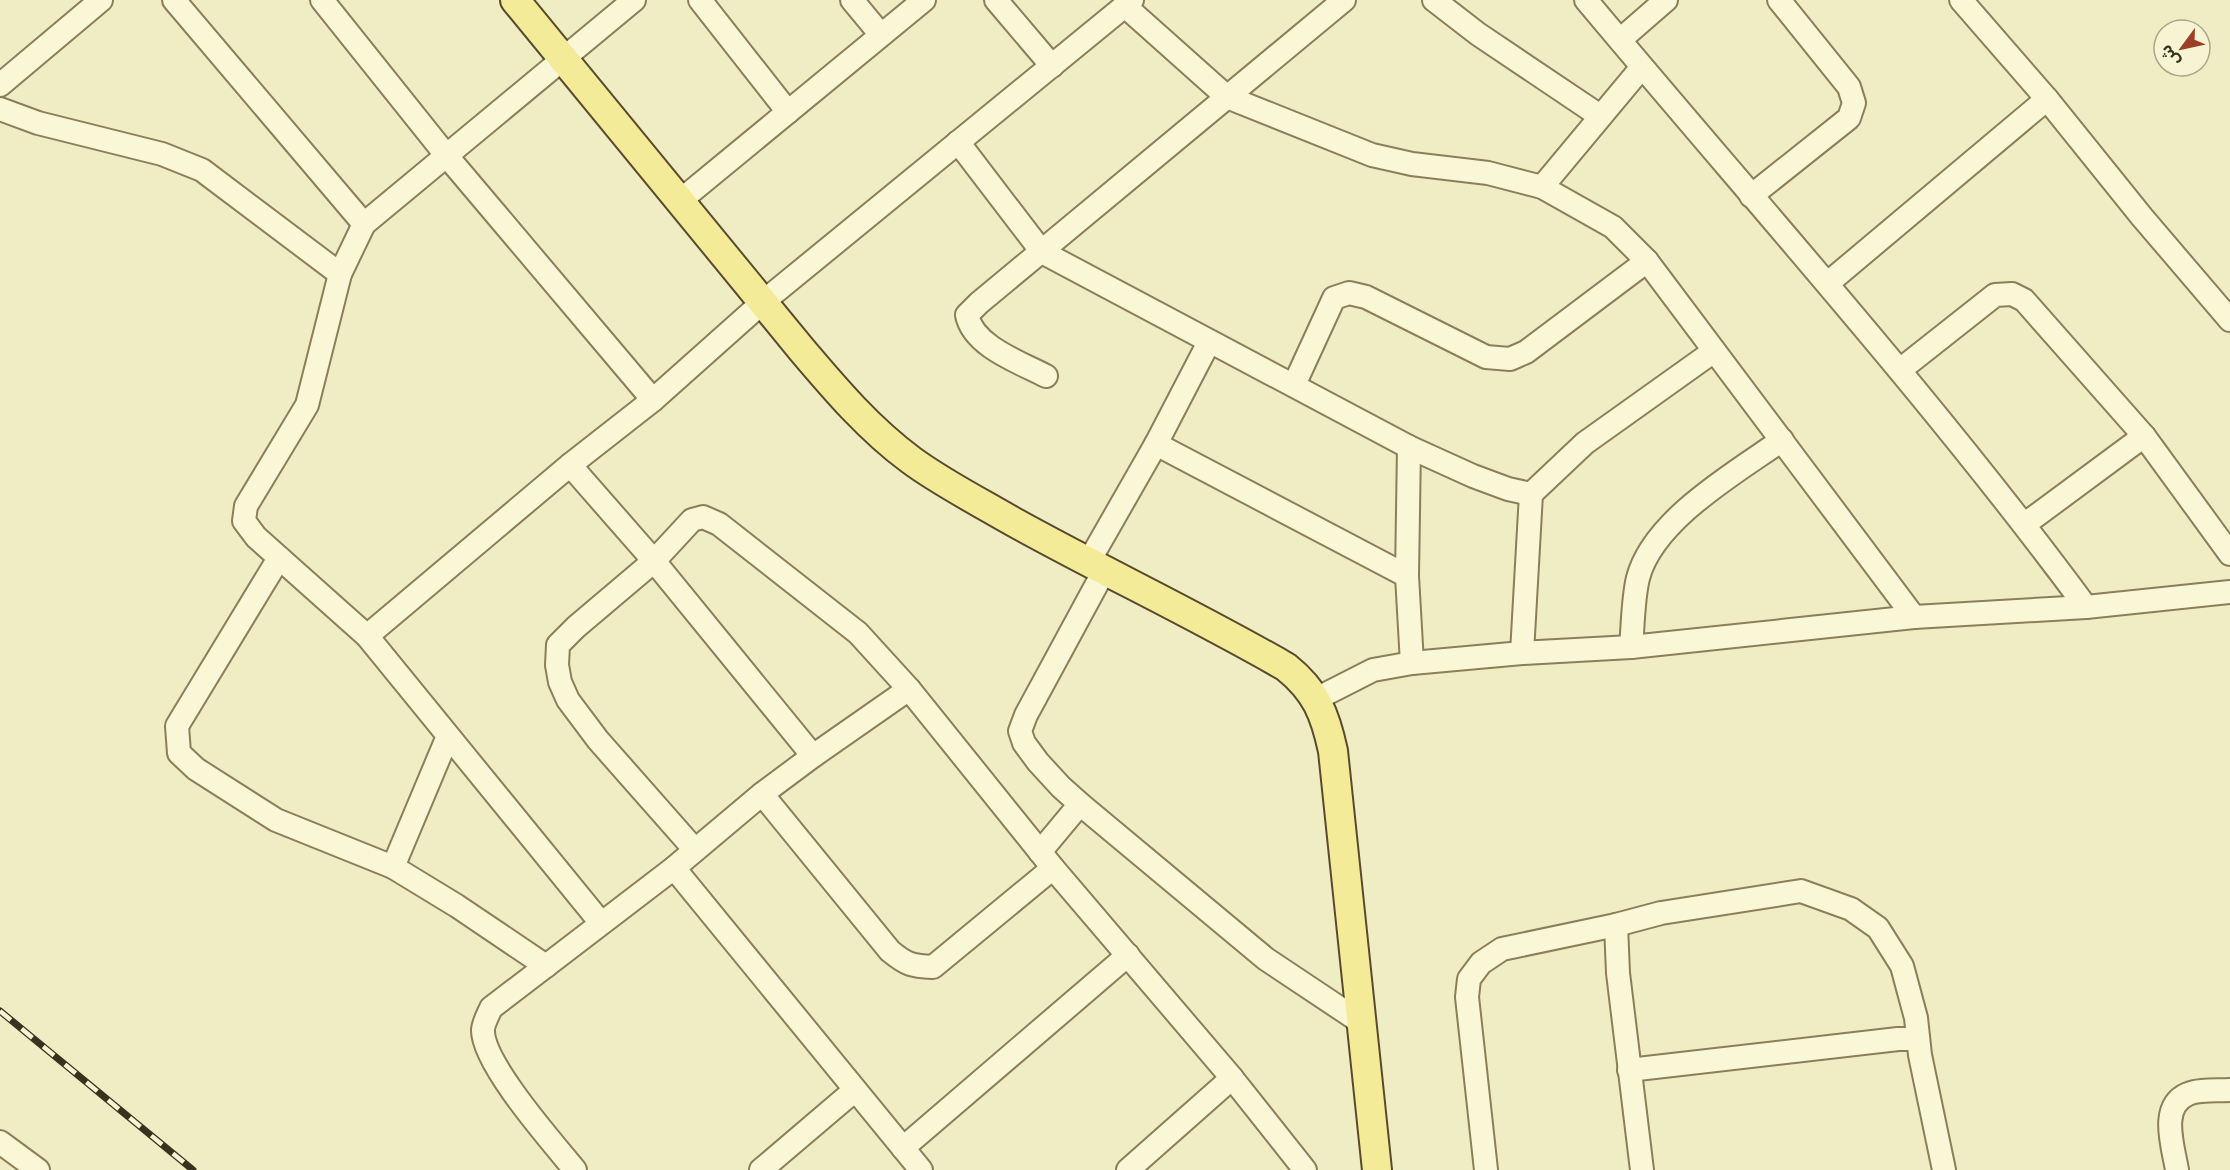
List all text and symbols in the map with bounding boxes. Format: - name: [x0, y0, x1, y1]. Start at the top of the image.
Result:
- north arrow: [2152, 18, 2212, 78]
- text: ش: [2156, 41, 2184, 70]

